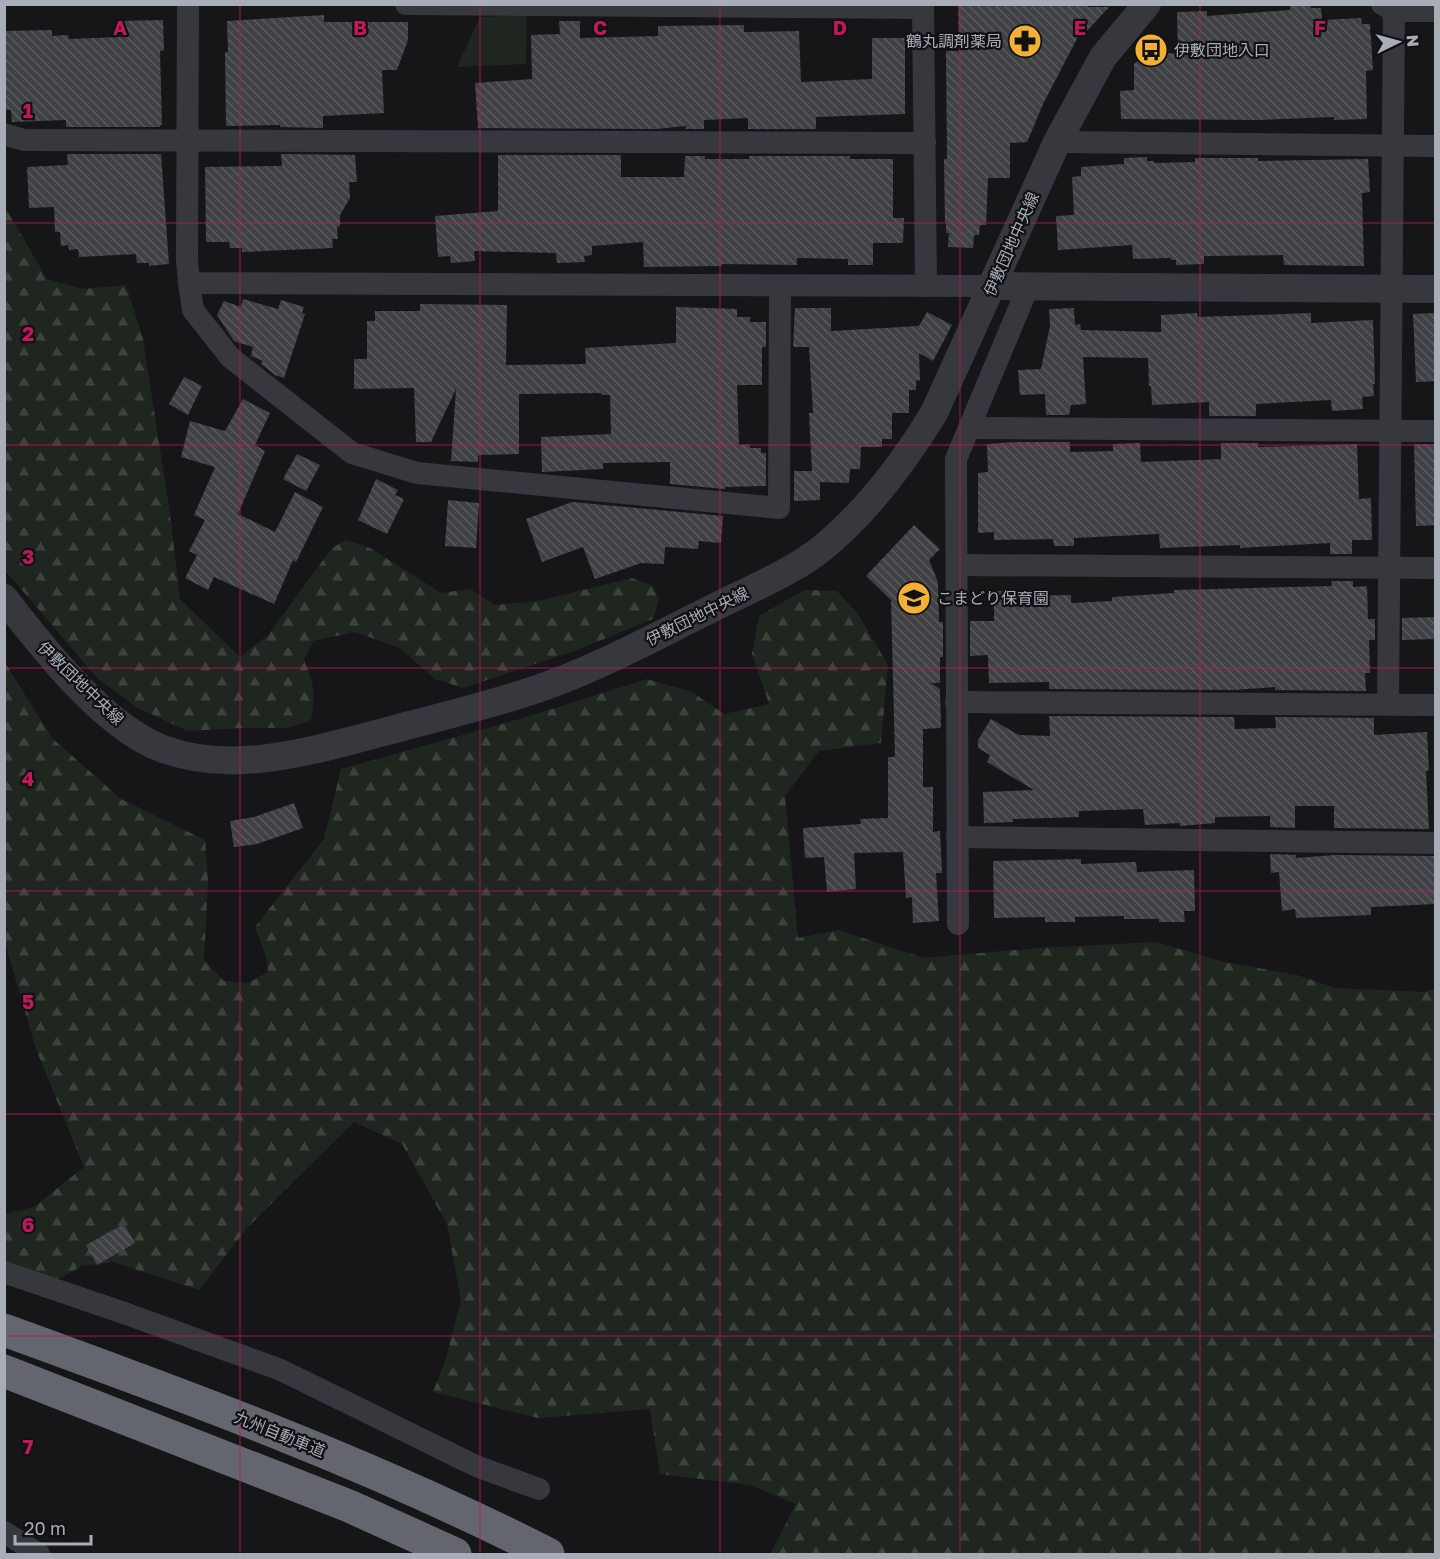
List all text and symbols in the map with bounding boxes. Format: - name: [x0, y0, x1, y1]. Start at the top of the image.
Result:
- north arrow: [1368, 12, 1428, 72]
- text: A: [113, 15, 127, 39]
- text: B: [353, 15, 367, 39]
- text: C: [593, 15, 607, 39]
- text: D: [833, 15, 847, 39]
- text: E: [1074, 15, 1086, 39]
- text: F: [1314, 15, 1326, 39]
- pharmacy icon: 鶴丸調剤薬局: [1007, 23, 1043, 59]
- place label: 鶴丸調剤薬局: [906, 31, 1002, 51]
- bus stop icon: 伊敷団地入口: [1133, 32, 1169, 68]
- text: N: [1402, 34, 1423, 48]
- place label: 伊敷団地入口: [1174, 40, 1270, 60]
- text: 1: [23, 98, 33, 122]
- street label: 伊敷団地中央線: [979, 189, 1043, 299]
- text: 2: [22, 321, 34, 345]
- text: 3: [22, 544, 34, 568]
- school or university icon: こまどり保育園: [896, 580, 932, 616]
- street label: 伊敷団地中央線: [642, 582, 752, 650]
- place label: こまどり保育園: [937, 588, 1049, 608]
- street label: 伊敷団地中央線: [34, 637, 128, 729]
- text: 4: [22, 766, 34, 790]
- text: 5: [22, 989, 34, 1013]
- text: 6: [22, 1212, 34, 1236]
- street label: 九州自動車道: [232, 1407, 328, 1461]
- text: 7: [23, 1434, 34, 1458]
- scale bar: [15, 1508, 92, 1546]
- text: 20 m: [24, 1517, 66, 1539]

